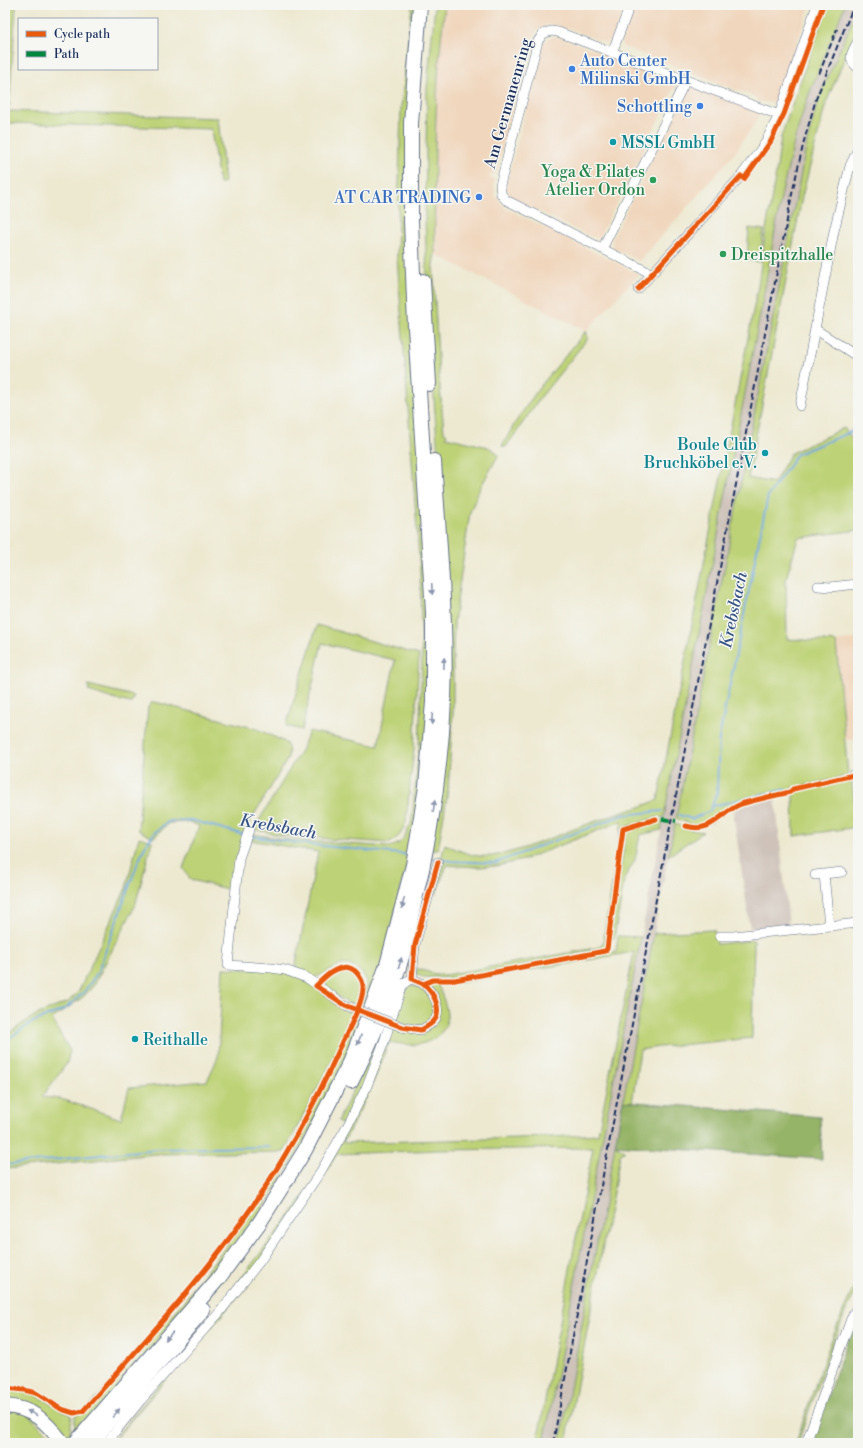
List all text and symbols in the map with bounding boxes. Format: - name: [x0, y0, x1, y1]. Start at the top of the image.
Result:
- legend: [18, 18, 158, 70]
- text: Cycle path: [54, 27, 110, 42]
- street label: Am Germanenring: [479, 35, 536, 172]
- text: Path: [54, 47, 79, 62]
- place label: Auto Center Milinski GmbH: [579, 51, 691, 89]
- marker: Auto Center Milinski GmbH: [567, 64, 577, 74]
- place label: Schottling: [617, 97, 693, 117]
- marker: Schottling: [695, 101, 705, 111]
- place label: MSSL GmbH: [621, 133, 715, 153]
- marker: MSSL GmbH: [608, 137, 618, 147]
- place label: Yoga & Pilates Atelier Ordon: [540, 162, 645, 200]
- marker: Yoga & Pilates Atelier Ordon: [648, 175, 658, 185]
- place label: AT CAR TRADING: [333, 188, 471, 208]
- marker: AT CAR TRADING: [474, 192, 484, 202]
- place label: Dreispitzhalle: [731, 245, 833, 265]
- marker: Dreispitzhalle: [718, 249, 728, 259]
- place label: Boule Club Bruchköbel e.V.: [643, 435, 757, 473]
- marker: Boule Club Bruchköbel e.V.: [760, 448, 770, 458]
- water label: Krebsbach: [715, 569, 753, 650]
- one-way arrow: [428, 583, 435, 595]
- one-way arrow: [441, 656, 447, 669]
- one-way arrow: [429, 713, 435, 726]
- one-way arrow: [431, 800, 437, 813]
- water label: Krebsbach: [238, 809, 319, 845]
- one-way arrow: [400, 897, 406, 909]
- one-way arrow: [397, 957, 403, 969]
- place label: Reithalle: [143, 1030, 208, 1050]
- marker: Reithalle: [130, 1034, 140, 1044]
- one-way arrow: [356, 1034, 362, 1046]
- one-way arrow: [164, 1330, 173, 1341]
- one-way arrow: [112, 1408, 121, 1419]
- one-way arrow: [26, 1410, 38, 1416]

